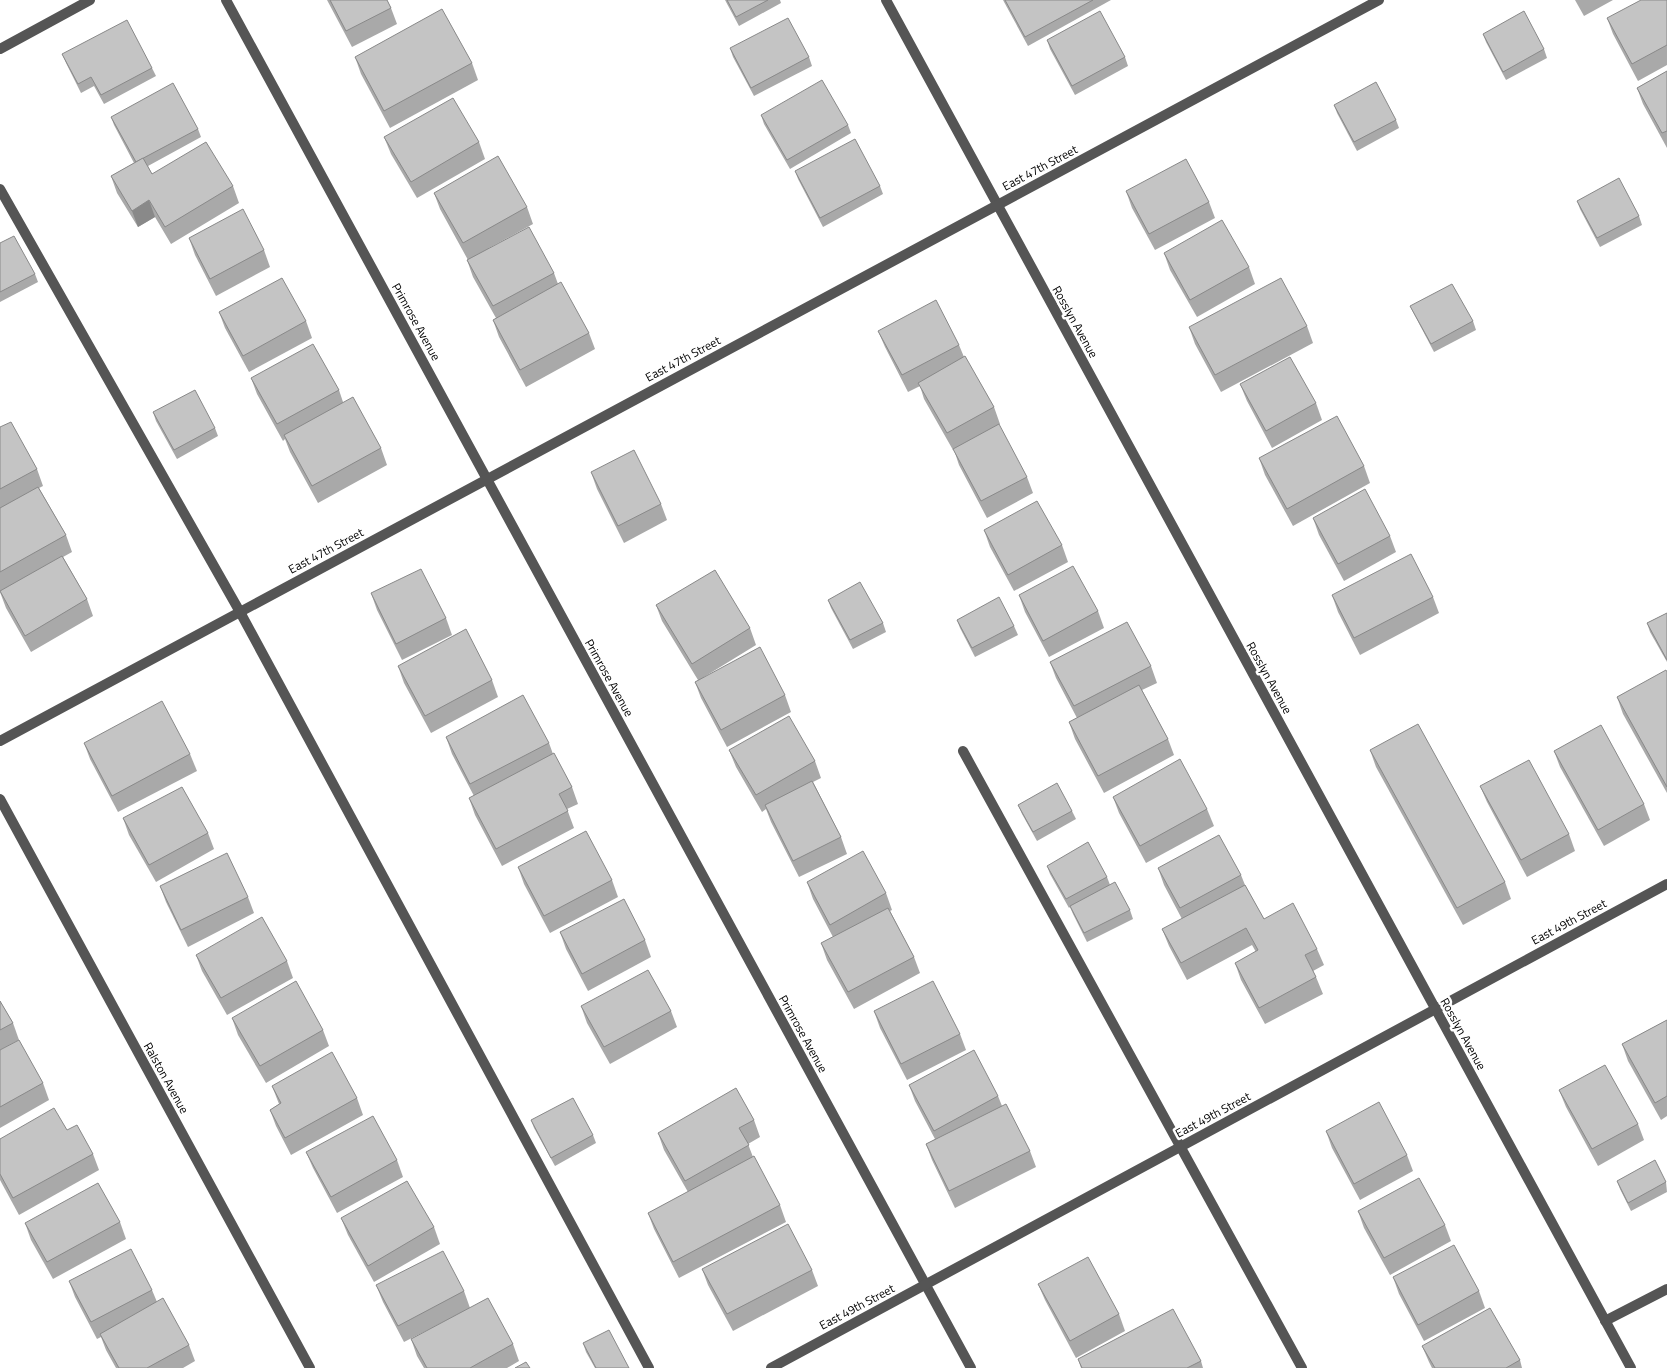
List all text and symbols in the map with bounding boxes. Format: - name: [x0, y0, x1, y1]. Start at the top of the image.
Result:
- street label: East 47th Street: [999, 139, 1081, 195]
- street label: Primrose Avenue: [387, 279, 446, 364]
- street label: Rosslyn Avenue: [1048, 282, 1103, 361]
- street label: East 47th Street: [642, 330, 724, 386]
- street label: East 47th Street: [285, 522, 367, 578]
- street label: Primrose Avenue: [580, 635, 639, 720]
- street label: Rosslyn Avenue: [1242, 638, 1297, 717]
- street label: East 49th Street: [1528, 893, 1610, 949]
- street label: Primrose Avenue: [774, 991, 833, 1076]
- street label: Rosslyn Avenue: [1436, 994, 1491, 1073]
- street label: Ralston Avenue: [139, 1039, 194, 1117]
- street label: East 49th Street: [1172, 1086, 1254, 1142]
- street label: East 49th Street: [816, 1278, 898, 1334]

